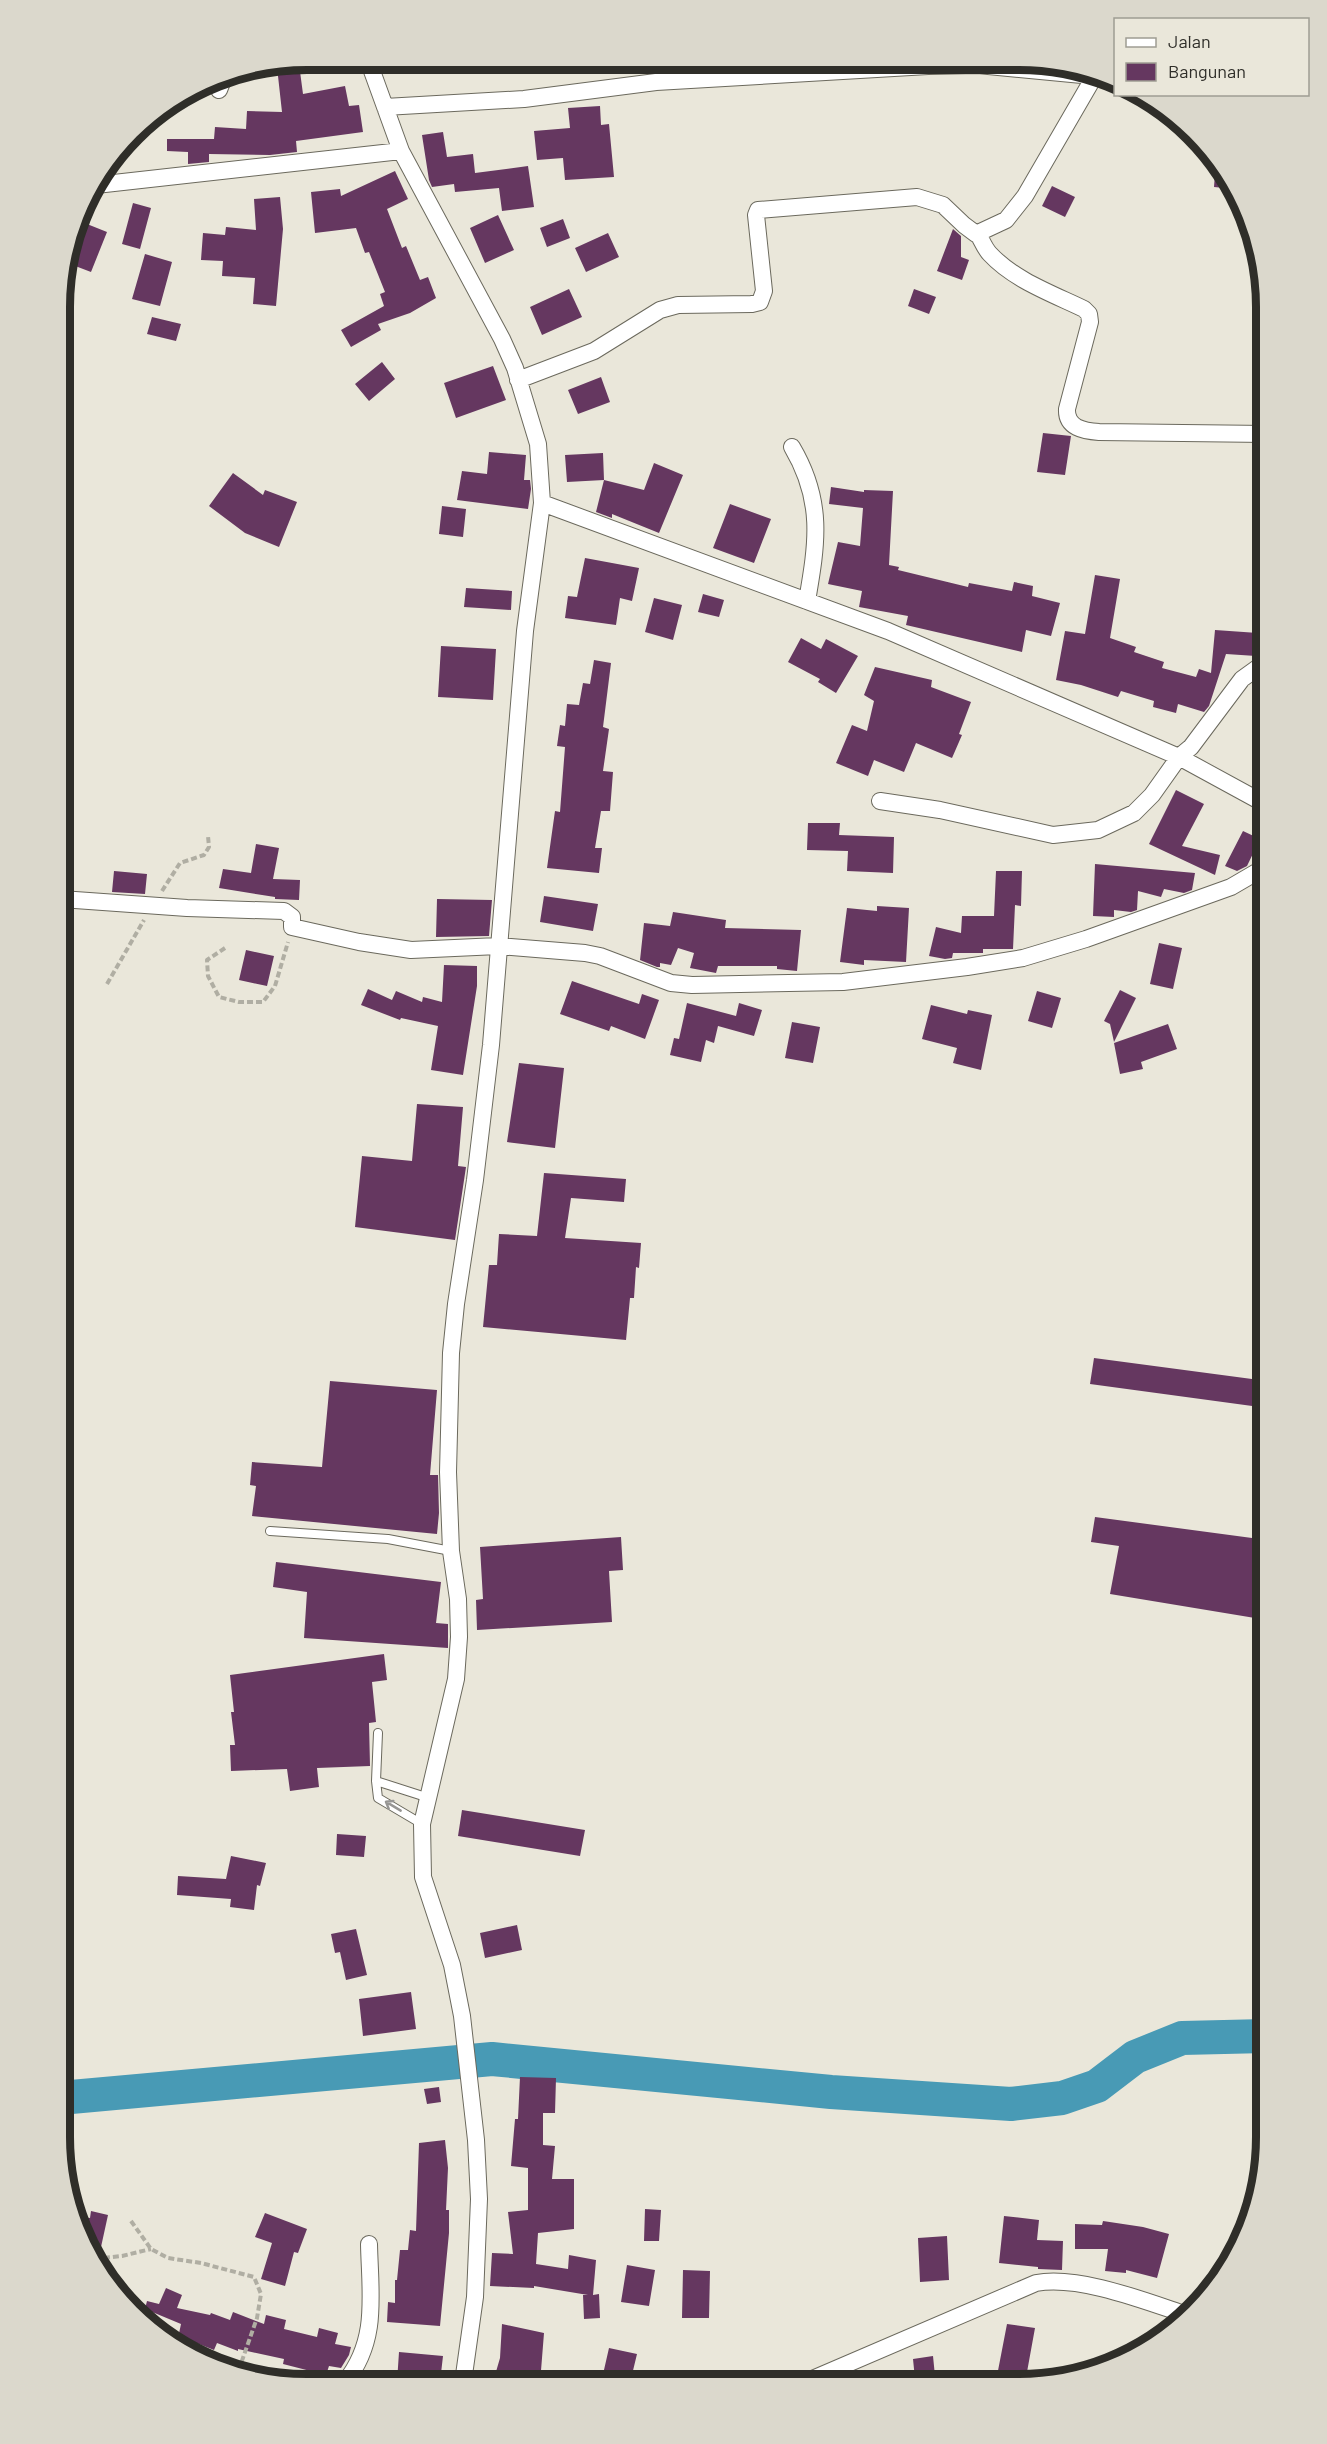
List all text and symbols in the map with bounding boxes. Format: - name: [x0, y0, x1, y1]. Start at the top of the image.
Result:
- legend: [1114, 18, 1309, 96]
- text: Jalan: [1168, 30, 1211, 52]
- text: Bangunan: [1168, 60, 1246, 82]
- one-way arrow: [385, 1800, 402, 1812]

